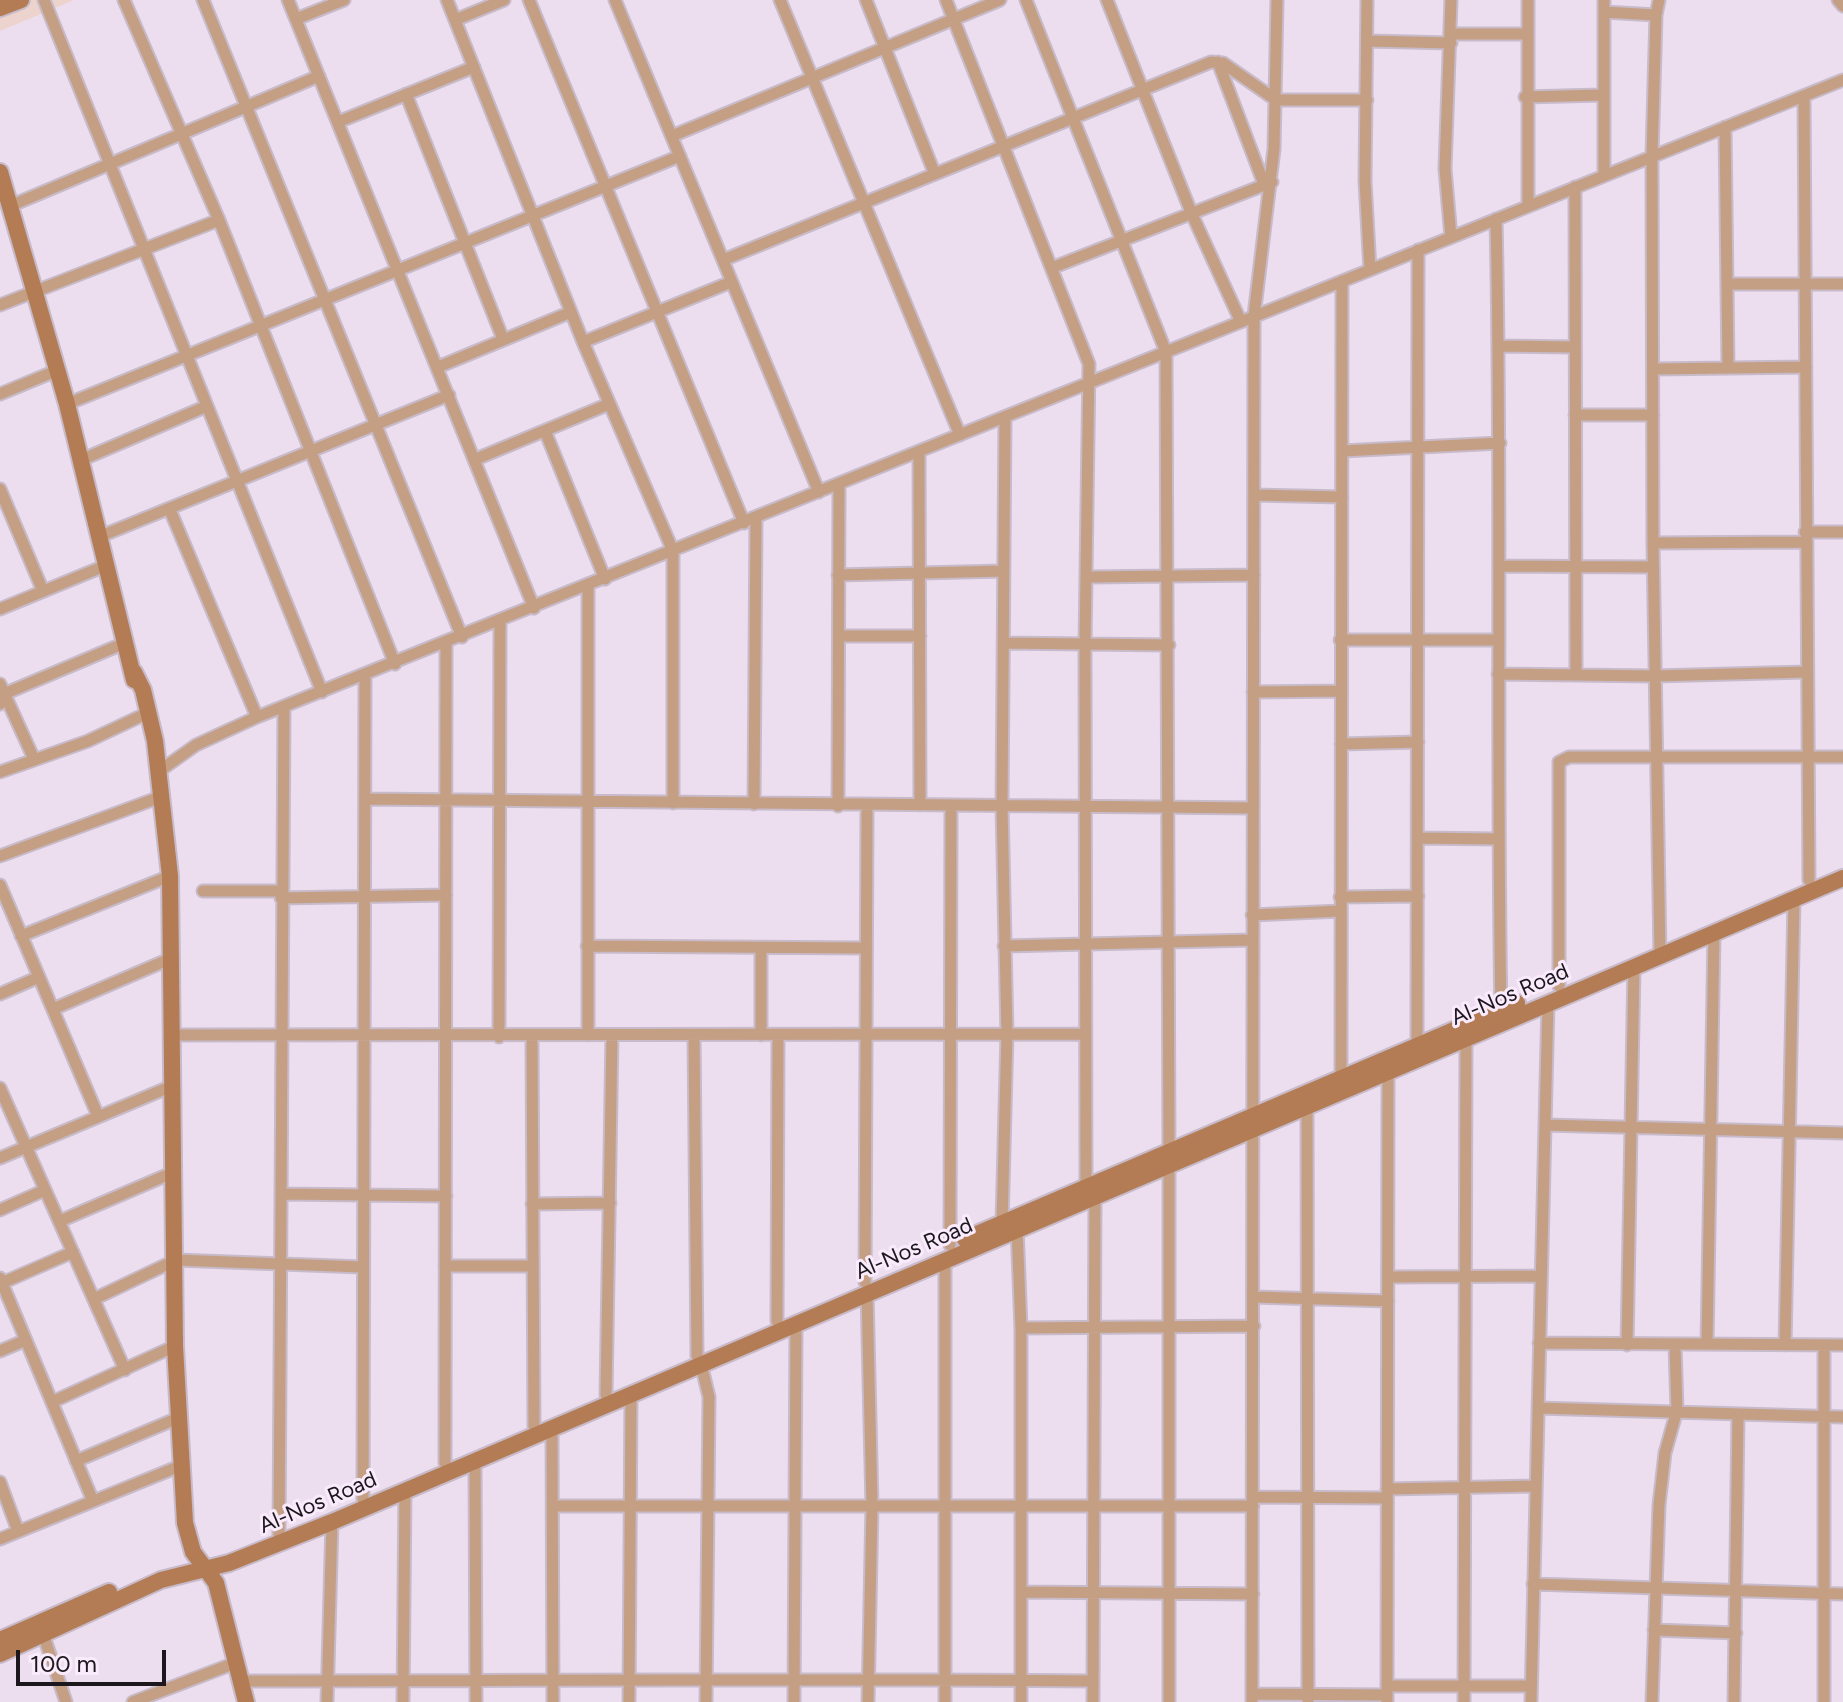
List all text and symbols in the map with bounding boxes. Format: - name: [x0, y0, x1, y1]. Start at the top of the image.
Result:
- street label: Al-Nos Road: [1447, 958, 1573, 1032]
- street label: Al-Nos Road: [851, 1212, 977, 1286]
- street label: Al-Nos Road: [255, 1466, 381, 1540]
- scale bar: [20, 1634, 170, 1684]
- text: 100 m: [30, 1649, 97, 1678]

